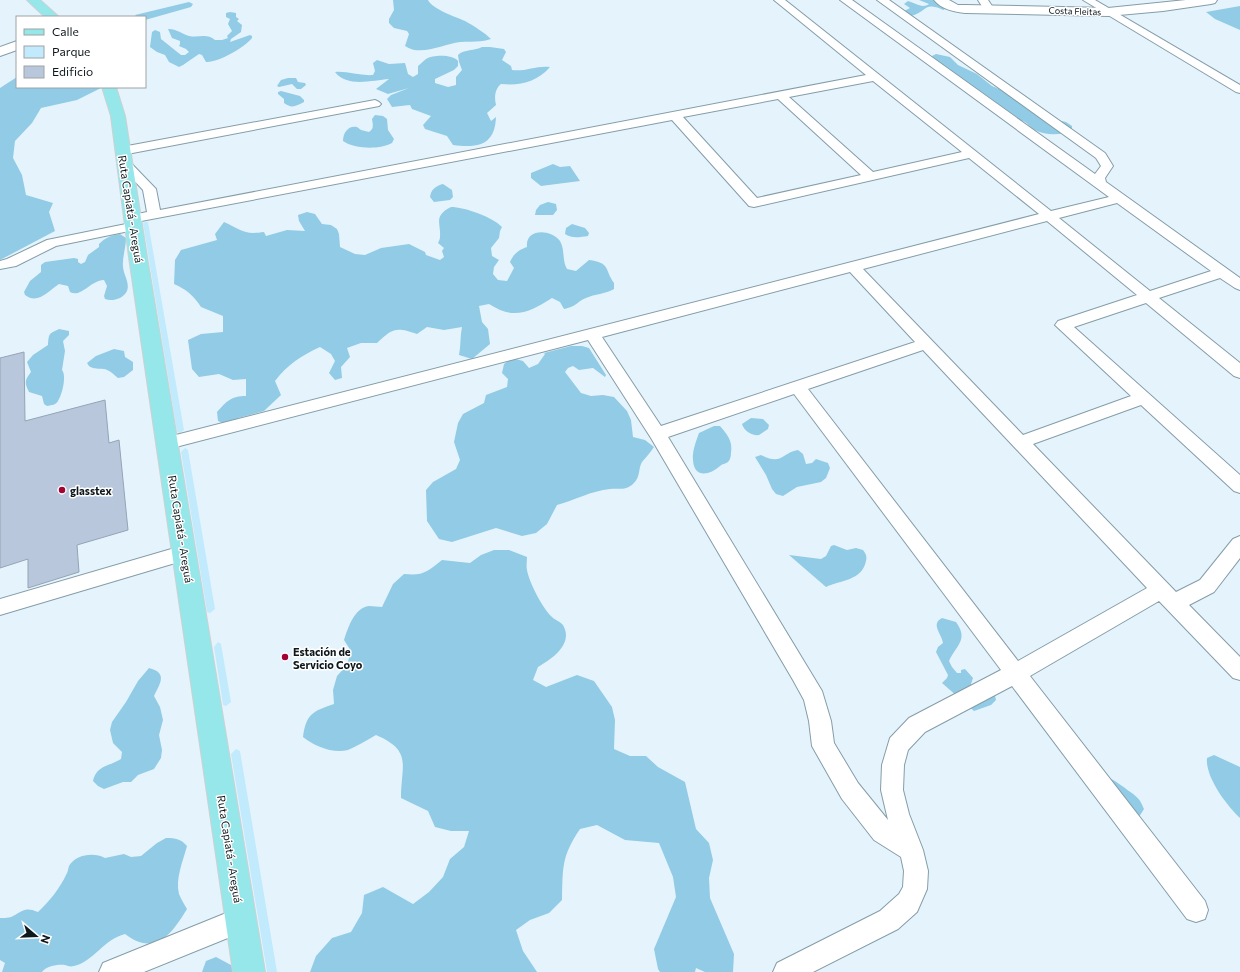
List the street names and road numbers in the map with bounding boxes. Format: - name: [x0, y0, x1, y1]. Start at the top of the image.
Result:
- street label: Costa Fleitas: [1048, 5, 1102, 17]
- street label: Ruta Capiatá - Areguá: [116, 154, 146, 264]
- street label: Ruta Capiatá - Areguá: [166, 474, 196, 584]
- street label: Ruta Capiatá - Areguá: [215, 794, 245, 904]

